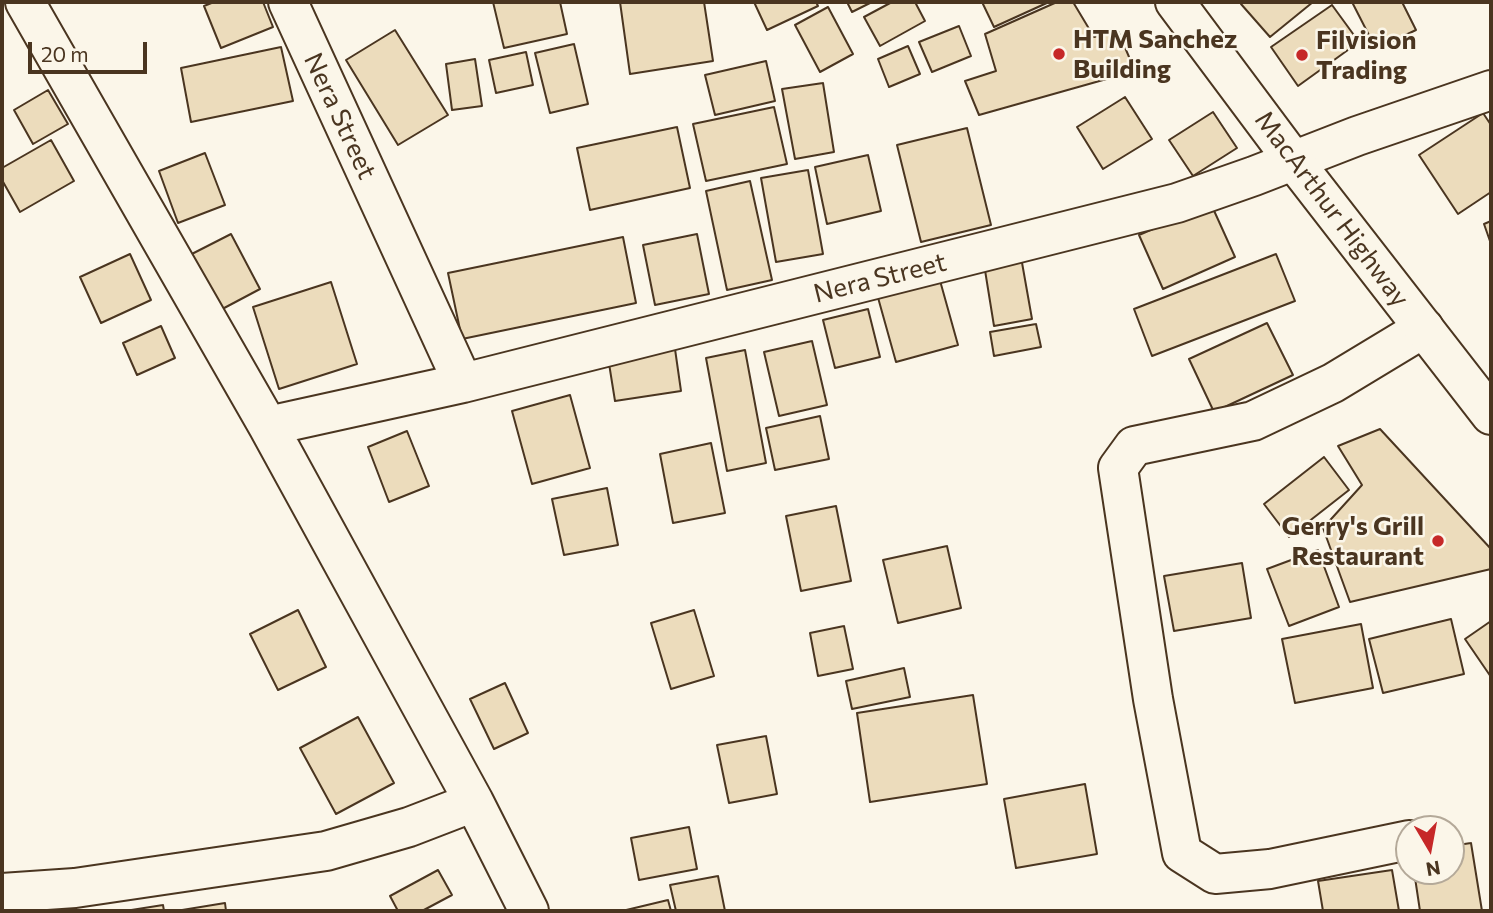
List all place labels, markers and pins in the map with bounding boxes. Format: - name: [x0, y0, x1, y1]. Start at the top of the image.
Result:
- place label: HTM Sanchez Building: [1073, 23, 1237, 84]
- place label: Filvision Trading: [1316, 24, 1417, 86]
- marker: HTM Sanchez Building: [1051, 46, 1067, 62]
- marker: Filvision Trading: [1294, 47, 1310, 63]
- place label: Gerry's Grill Restaurant: [1282, 510, 1424, 572]
- marker: Gerry's Grill Restaurant: [1430, 533, 1446, 549]

